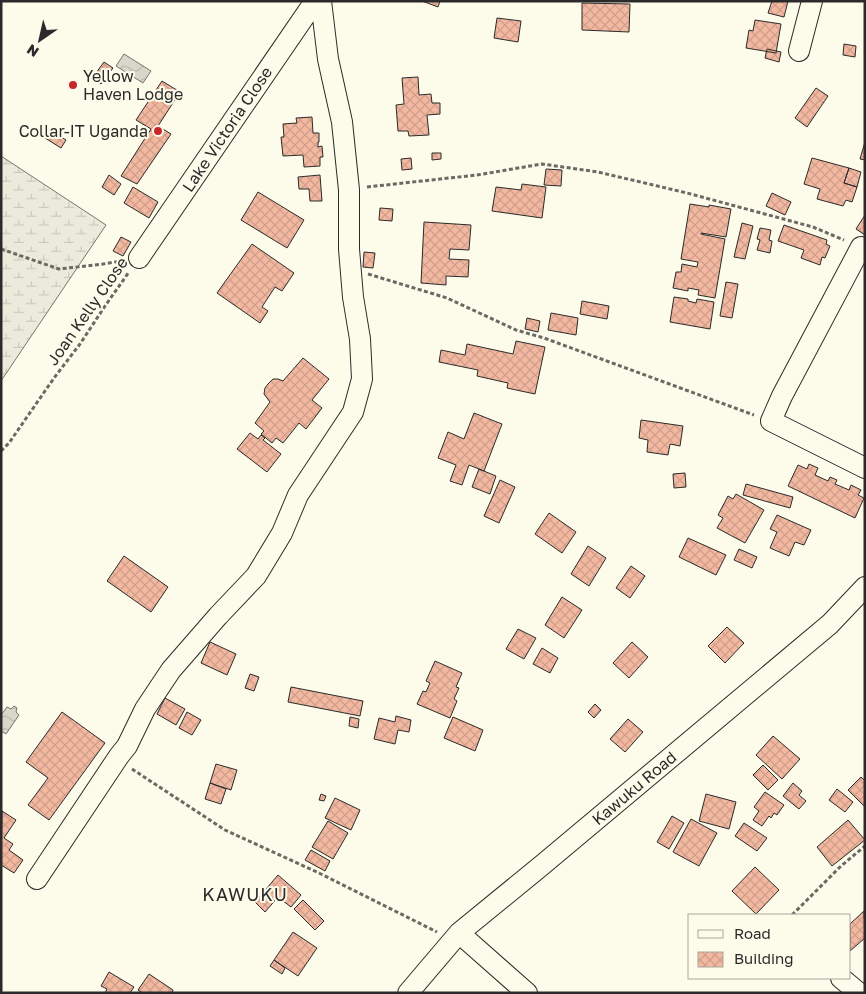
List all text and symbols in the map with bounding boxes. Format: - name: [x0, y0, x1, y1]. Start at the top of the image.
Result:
- north arrow: [15, 15, 65, 65]
- text: N: [23, 41, 42, 61]
- street label: Lake Victoria Close: [178, 63, 276, 195]
- place label: Yellow Haven Lodge: [83, 66, 183, 104]
- marker: Yellow Haven Lodge: [67, 79, 79, 91]
- place label: Collar-IT Uganda: [19, 121, 148, 141]
- marker: Collar-IT Uganda: [152, 125, 164, 137]
- street label: Joan Kelly Close: [42, 253, 132, 369]
- street label: Kawuku Road: [588, 747, 680, 829]
- district label: KAWUKU: [202, 883, 288, 905]
- legend: [688, 914, 851, 979]
- text: Road: [734, 924, 771, 942]
- text: Building: [734, 949, 794, 967]

